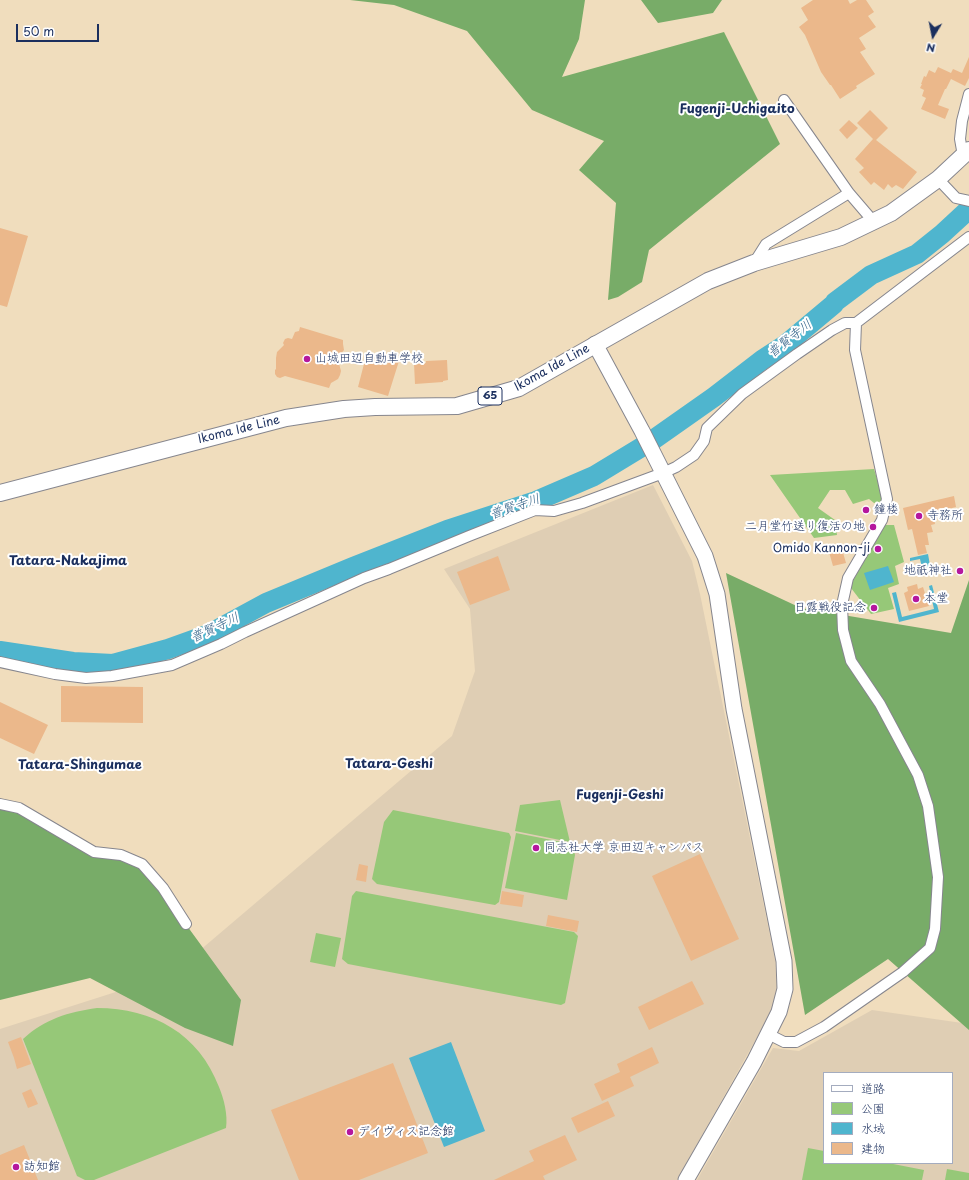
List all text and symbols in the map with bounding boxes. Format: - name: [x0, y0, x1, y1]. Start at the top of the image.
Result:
- scale bar: [18, 16, 101, 42]
- north arrow: [913, 16, 953, 56]
- text: 50 m: [23, 22, 54, 40]
- text: N: [925, 39, 937, 57]
- district label: Fugenji-Uchigaito: [679, 101, 795, 117]
- water label: 普賢寺川: [765, 317, 815, 361]
- street label: Ikoma Ide Line: [512, 341, 592, 395]
- place label: 山城田辺自動車学校: [315, 352, 423, 366]
- marker: 山城田辺自動車学校: [302, 354, 312, 364]
- road number: 65: [478, 387, 502, 405]
- street label: Ikoma Ide Line: [197, 413, 281, 447]
- water label: 普賢寺川: [488, 491, 542, 523]
- place label: 鐘楼: [874, 503, 898, 517]
- marker: 鐘楼: [861, 505, 871, 515]
- place label: 寺務所: [927, 509, 963, 523]
- marker: 寺務所: [914, 511, 924, 521]
- place label: 二月堂竹送り復活の地: [745, 520, 865, 534]
- marker: 二月堂竹送り復活の地: [868, 522, 878, 532]
- place label: Omido Kannon-ji: [773, 542, 870, 556]
- marker: Omido Kannon-ji: [873, 544, 883, 554]
- district label: Tatara-Nakajima: [9, 553, 127, 569]
- place label: 地祇神社: [904, 564, 952, 578]
- marker: 地祇神社: [955, 566, 965, 576]
- place label: 本堂: [924, 592, 948, 606]
- marker: 本堂: [911, 594, 921, 604]
- place label: 日露戦役記念: [794, 601, 866, 615]
- marker: 日露戦役記念: [869, 603, 879, 613]
- water label: 普賢寺川: [188, 610, 242, 646]
- district label: Tatara-Geshi: [345, 756, 433, 772]
- district label: Tatara-Shingumae: [18, 757, 142, 773]
- district label: Fugenji-Geshi: [576, 787, 664, 803]
- place label: 同志社大学 京田辺キャンパス: [544, 841, 704, 855]
- marker: 同志社大学 京田辺キャンパス: [531, 843, 541, 853]
- legend: [823, 1072, 953, 1164]
- text: 道路: [861, 1079, 885, 1097]
- text: 公園: [861, 1099, 885, 1117]
- text: 水域: [861, 1119, 885, 1137]
- place label: デイヴィス記念館: [358, 1125, 454, 1139]
- marker: デイヴィス記念館: [345, 1127, 355, 1137]
- text: 建物: [861, 1139, 885, 1157]
- place label: 訪知館: [24, 1160, 60, 1174]
- marker: 訪知館: [11, 1162, 21, 1172]

